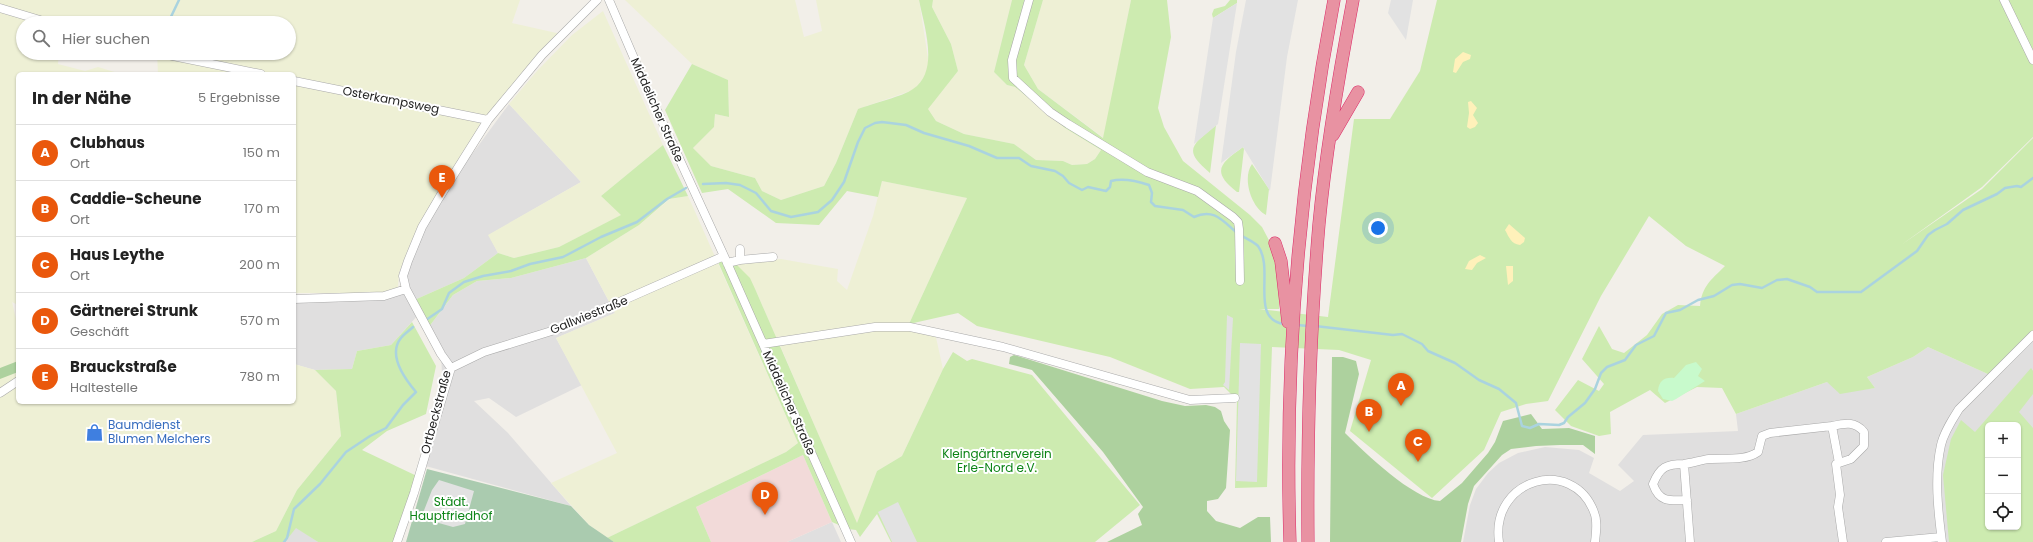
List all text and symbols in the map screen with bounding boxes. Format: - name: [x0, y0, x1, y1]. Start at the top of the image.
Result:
- search box: [16, 16, 296, 60]
- icon: search: [30, 27, 52, 49]
- text: Hier suchen: [62, 28, 150, 49]
- street label: Middelicher Straße: [627, 55, 688, 165]
- street label: Osterkampsweg: [341, 82, 441, 117]
- text: In der Nähe: [32, 86, 131, 110]
- text: 5 Ergebnisse: [198, 88, 280, 107]
- text: Clubhaus: [70, 132, 145, 153]
- text: A: [40, 143, 50, 162]
- text: 150 m: [243, 143, 280, 162]
- text: Ort: [70, 154, 90, 173]
- pin: E: [429, 165, 455, 198]
- text: Caddie-Scheune: [70, 188, 201, 209]
- text: B: [41, 199, 49, 218]
- text: 170 m: [244, 199, 280, 218]
- text: Ort: [70, 210, 90, 229]
- your location: [1368, 218, 1388, 238]
- text: Haus Leythe: [70, 244, 164, 265]
- text: C: [40, 255, 50, 274]
- text: 200 m: [239, 255, 280, 274]
- text: Ort: [70, 266, 90, 285]
- street label: Gallwiestraße: [547, 291, 630, 338]
- text: Gärtnerei Strunk: [70, 300, 198, 321]
- text: D: [40, 311, 50, 330]
- text: 570 m: [240, 311, 280, 330]
- text: Geschäft: [70, 322, 129, 341]
- street label: Middelicher Straße: [759, 348, 820, 458]
- text: Brauckstraße: [70, 356, 177, 377]
- text: E: [41, 367, 49, 386]
- text: 780 m: [240, 367, 280, 386]
- street label: Ortbeckstraße: [416, 368, 455, 456]
- pin: A: [1388, 373, 1414, 406]
- text: Haltestelle: [70, 378, 138, 397]
- pin: B: [1356, 399, 1382, 432]
- place label: Baumdienst Blumen Melchers: [108, 416, 211, 447]
- shop icon: Baumdienst Blumen Melchers: [85, 422, 105, 442]
- map controls: [1985, 422, 2021, 530]
- button: +: [1985, 422, 2021, 458]
- pin: C: [1405, 429, 1431, 462]
- park label: Kleingärtnerverein Erle-Nord e.V.: [942, 445, 1052, 476]
- button: −: [1985, 458, 2021, 494]
- pin: D: [752, 482, 778, 515]
- park label: Städt. Hauptfriedhof: [410, 493, 492, 524]
- button: locate: [1985, 494, 2021, 530]

